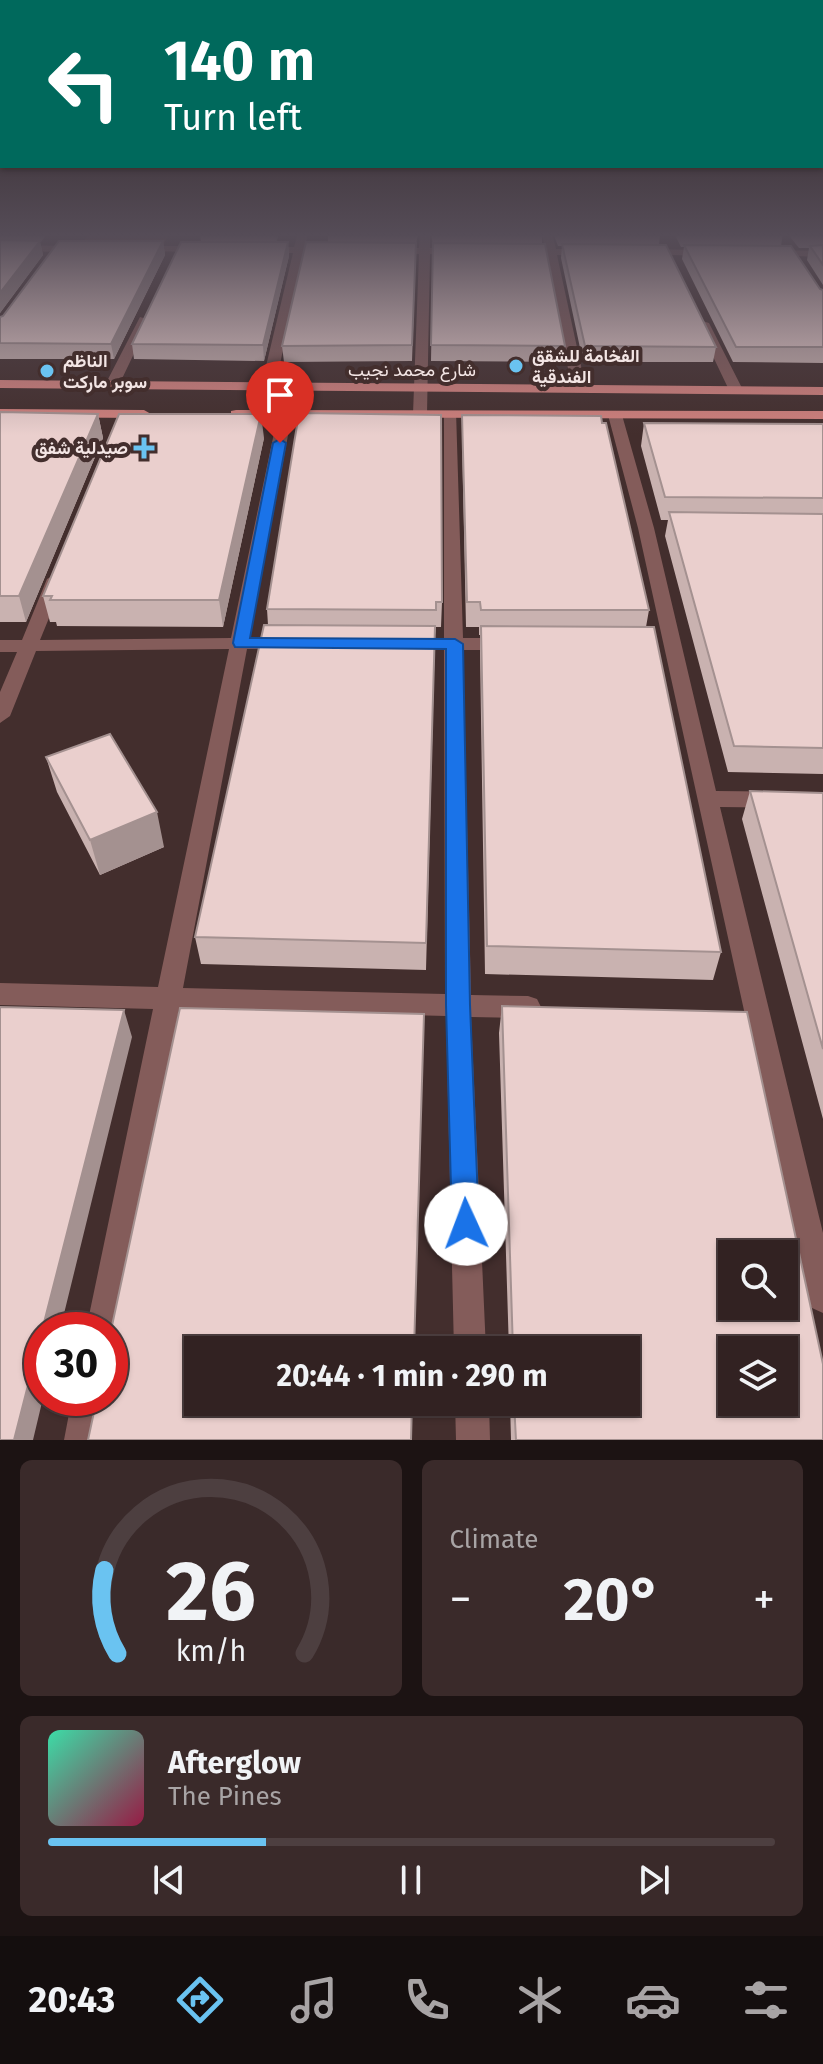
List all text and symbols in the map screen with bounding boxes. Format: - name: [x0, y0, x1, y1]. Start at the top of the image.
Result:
- text: 140 m: [164, 28, 315, 95]
- icon: left: [32, 32, 136, 136]
- text: Turn left: [164, 96, 302, 140]
- place label: الفخامة للشقق الفندقية: [532, 345, 640, 388]
- place label: الناظم سوبر ماركت: [63, 350, 147, 393]
- marker: الفخامة للشقق الفندقية: [507, 357, 525, 375]
- street label: شارع محمد نجيب: [348, 359, 476, 382]
- pin: [246, 361, 314, 443]
- marker: الناظم سوبر ماركت: [38, 362, 56, 380]
- icon: arrive: [258, 373, 302, 417]
- place label: صيدلية شفق: [35, 437, 128, 459]
- marker: صيدلية شفق: [135, 439, 153, 457]
- position arrow: [424, 1182, 508, 1266]
- map controls: [718, 1240, 798, 1416]
- button: search: [718, 1240, 798, 1320]
- speed limit sign: 30: [24, 1312, 128, 1416]
- button: layers: [718, 1336, 798, 1416]
- text: 20:44 · 1 min · 290 m: [276, 1358, 548, 1394]
- text: Climate: [450, 1524, 538, 1555]
- text: 26: [166, 1542, 256, 1642]
- text: 20°: [564, 1564, 661, 1636]
- text: −: [450, 1573, 472, 1626]
- text: +: [753, 1573, 775, 1626]
- text: km/h: [175, 1634, 246, 1669]
- text: Afterglow: [168, 1745, 301, 1781]
- text: The Pines: [168, 1781, 282, 1812]
- icon: previous: [147, 1858, 191, 1902]
- icon: pause: [389, 1858, 433, 1902]
- icon: next: [632, 1858, 676, 1902]
- icon: directions: [172, 1972, 228, 2028]
- icon: music: [286, 1972, 342, 2028]
- icon: phone: [399, 1972, 455, 2028]
- icon: climate: [512, 1972, 568, 2028]
- icon: car: [625, 1972, 681, 2028]
- icon: filters: [738, 1972, 794, 2028]
- text: 20:43: [29, 1978, 115, 2022]

